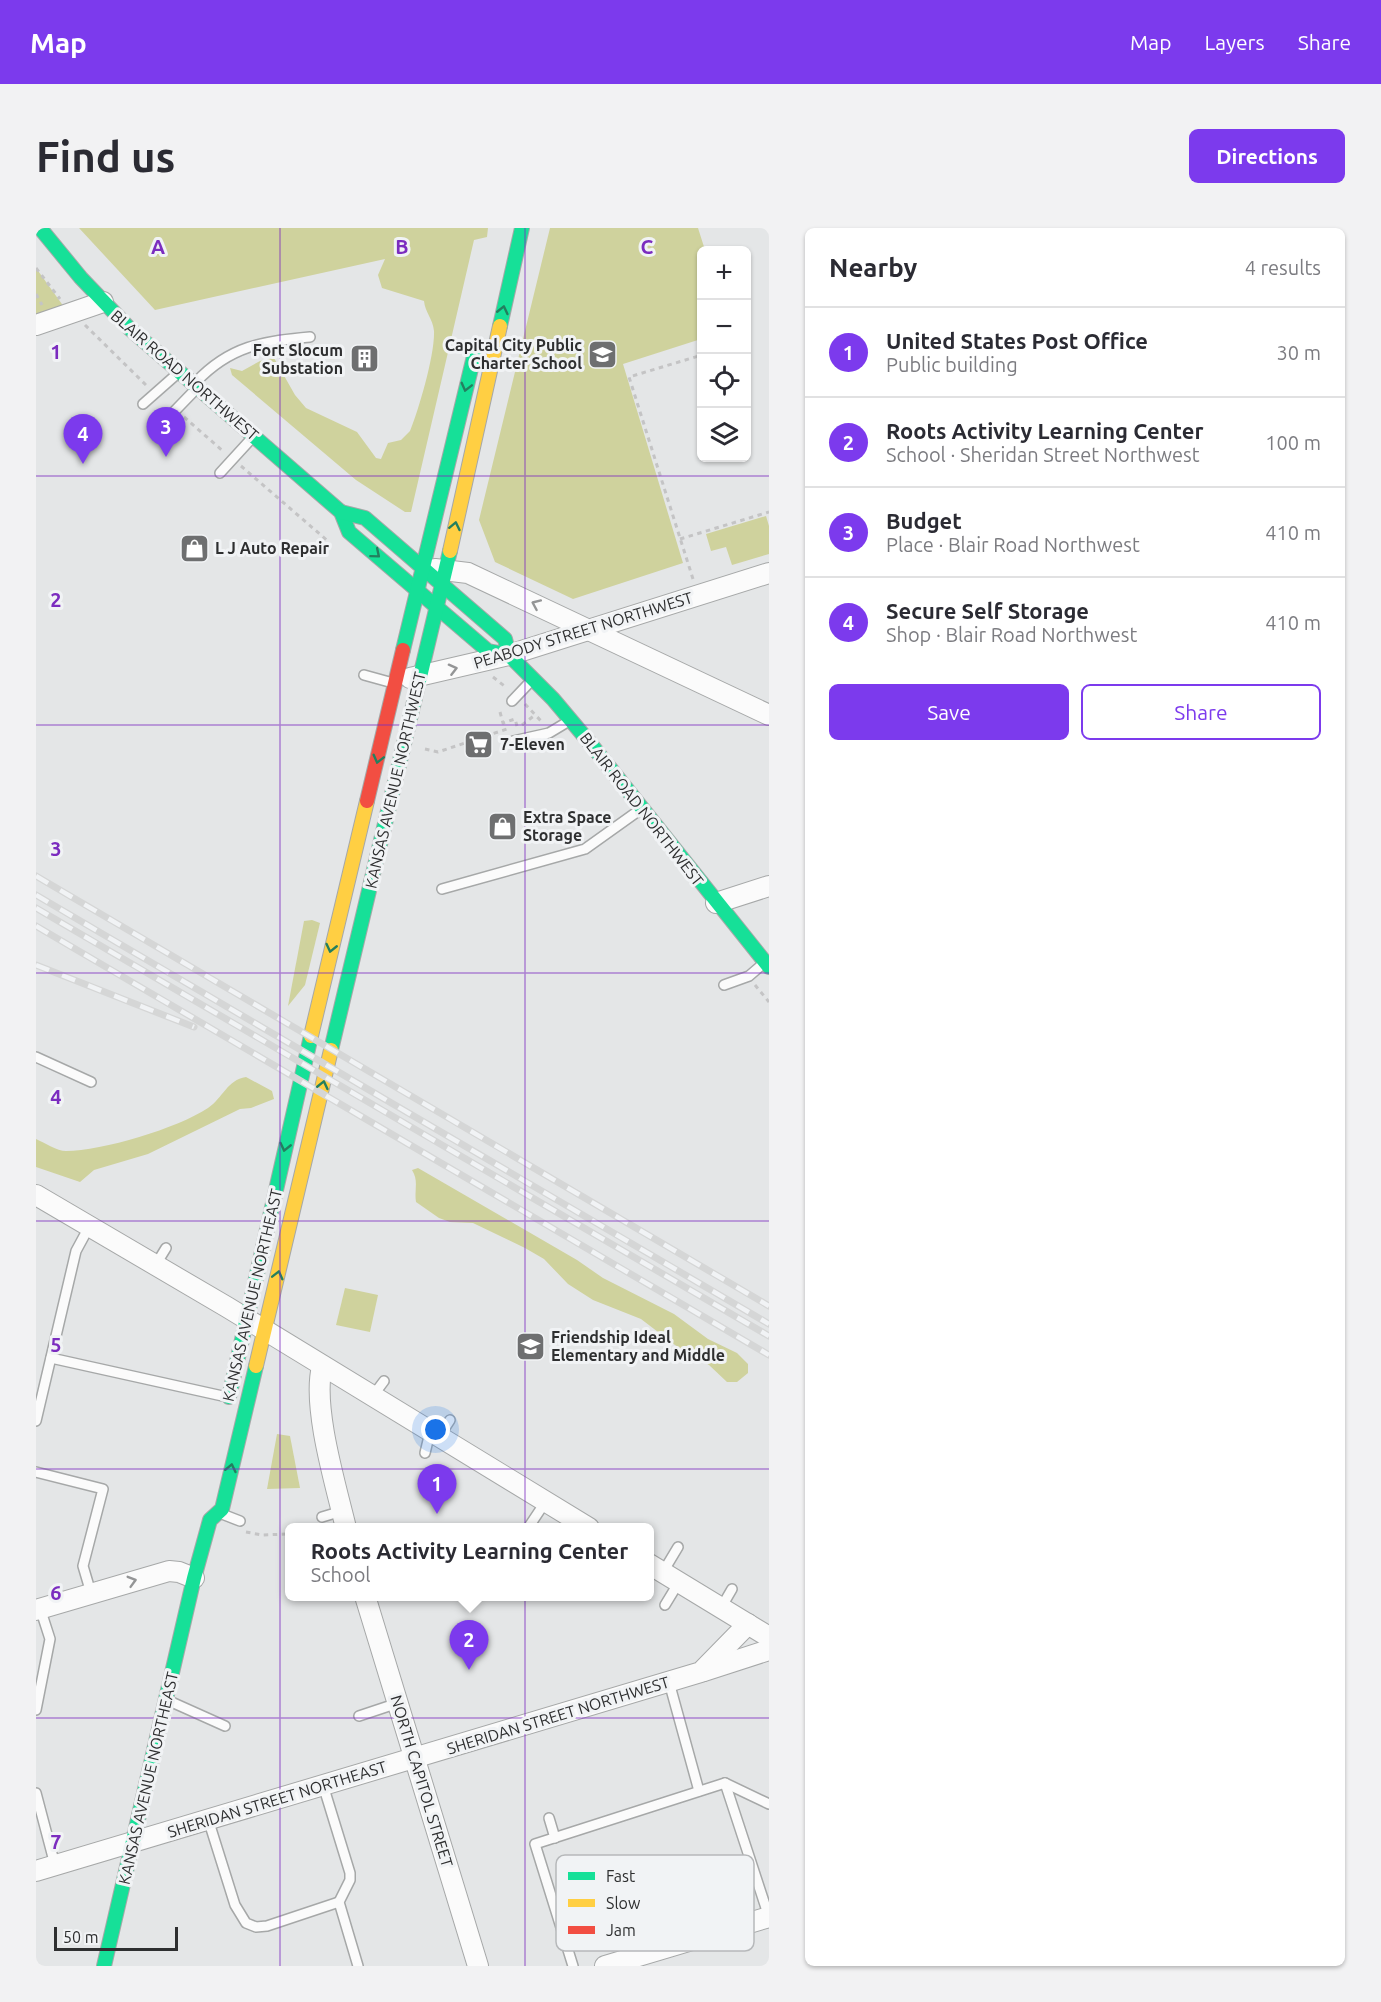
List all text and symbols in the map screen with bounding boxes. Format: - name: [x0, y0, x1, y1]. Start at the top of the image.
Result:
- text: Map: [30, 27, 87, 58]
- text: Map: [1130, 30, 1171, 54]
- text: Layers: [1204, 30, 1265, 54]
- text: Share: [1298, 30, 1351, 54]
- button: Directions: [1189, 129, 1345, 183]
- text: Find us: [36, 133, 175, 180]
- text: A: [151, 235, 165, 258]
- text: B: [395, 235, 409, 258]
- text: C: [641, 235, 654, 258]
- map controls: [697, 246, 751, 462]
- button: +: [697, 246, 751, 300]
- text: Nearby: [829, 253, 917, 282]
- text: 4 results: [1245, 256, 1321, 279]
- button: −: [697, 300, 751, 354]
- one-way arrow: [496, 305, 509, 315]
- street label: BLAIR ROAD NORTHWEST: [108, 306, 262, 444]
- text: United States Post Office: [886, 328, 1148, 353]
- place label: Capital City Public Charter School: [445, 336, 582, 372]
- school or university icon: Capital City Public Charter School: [587, 338, 619, 370]
- text: 1: [50, 340, 62, 363]
- place label: Fort Slocum Substation: [253, 341, 343, 377]
- text: 1: [843, 341, 854, 364]
- text: 30 m: [1277, 341, 1321, 364]
- building icon: Fort Slocum Substation: [348, 343, 380, 375]
- text: Public building: [886, 353, 1018, 376]
- button: locate: [697, 354, 751, 408]
- one-way arrow: [461, 381, 474, 391]
- pin: 3: [146, 408, 186, 457]
- button: layers: [697, 408, 751, 462]
- pin: 4: [64, 414, 102, 464]
- text: Roots Activity Learning Center: [886, 418, 1203, 443]
- text: 2: [843, 431, 854, 454]
- text: 100 m: [1265, 431, 1321, 454]
- text: School · Sheridan Street Northwest: [886, 443, 1200, 466]
- text: Budget: [886, 508, 962, 533]
- one-way arrow: [448, 521, 461, 531]
- text: 3: [843, 521, 854, 544]
- text: 410 m: [1265, 521, 1321, 544]
- shop icon: L J Auto Repair: [178, 532, 210, 564]
- text: Place · Blair Road Northwest: [886, 533, 1140, 556]
- place label: L J Auto Repair: [215, 539, 330, 557]
- one-way arrow: [369, 547, 380, 558]
- text: 2: [50, 588, 62, 611]
- street label: PEABODY STREET NORTHWEST: [471, 588, 695, 672]
- text: Secure Self Storage: [886, 598, 1089, 623]
- one-way arrow: [532, 599, 543, 611]
- text: 4: [843, 611, 854, 634]
- text: 410 m: [1265, 611, 1321, 634]
- text: Shop · Blair Road Northwest: [886, 623, 1137, 646]
- one-way arrow: [448, 663, 458, 676]
- street label: KANSAS AVENUE NORTHWEST: [361, 670, 429, 890]
- button: Save: [829, 684, 1069, 740]
- button: Share: [1081, 684, 1321, 740]
- supermarket icon: 7-Eleven: [463, 728, 495, 760]
- street label: BLAIR ROAD NORTHWEST: [577, 729, 707, 889]
- place label: 7-Eleven: [500, 735, 565, 753]
- one-way arrow: [372, 753, 385, 763]
- place label: Extra Space Storage: [523, 808, 611, 844]
- shop icon: Extra Space Storage: [486, 810, 518, 842]
- text: 3: [50, 837, 62, 860]
- one-way arrow: [326, 943, 339, 953]
- one-way arrow: [316, 1080, 329, 1090]
- text: 4: [50, 1085, 62, 1108]
- one-way arrow: [280, 1142, 293, 1152]
- street label: KANSAS AVENUE NORTHEAST: [219, 1187, 285, 1403]
- one-way arrow: [271, 1270, 284, 1280]
- place label: Friendship Ideal Elementary and Middle: [551, 1328, 725, 1364]
- school or university icon: Friendship Ideal Elementary and Middle: [514, 1330, 546, 1362]
- text: 5: [50, 1333, 62, 1356]
- your location: [421, 1415, 450, 1444]
- one-way arrow: [224, 1463, 237, 1473]
- pin: 1: [418, 1464, 456, 1514]
- popup: [285, 1523, 654, 1601]
- text: Roots Activity Learning Center: [311, 1538, 628, 1563]
- text: School: [311, 1563, 371, 1586]
- one-way arrow: [126, 1576, 137, 1588]
- text: 6: [50, 1581, 62, 1604]
- pin: 2: [450, 1620, 488, 1670]
- street label: KANSAS AVENUE NORTHEAST: [115, 1670, 181, 1886]
- street label: SHERIDAN STREET NORTHWEST: [445, 1672, 672, 1757]
- street label: NORTH CAPITOL STREET: [387, 1693, 457, 1869]
- street label: SHERIDAN STREET NORTHEAST: [165, 1757, 389, 1841]
- text: 7: [50, 1830, 62, 1853]
- legend: [556, 1855, 754, 1951]
- text: Fast: [606, 1867, 636, 1885]
- text: Slow: [606, 1894, 641, 1912]
- text: Jam: [606, 1921, 636, 1939]
- scale bar: [54, 1924, 178, 1952]
- text: 50 m: [63, 1928, 99, 1946]

